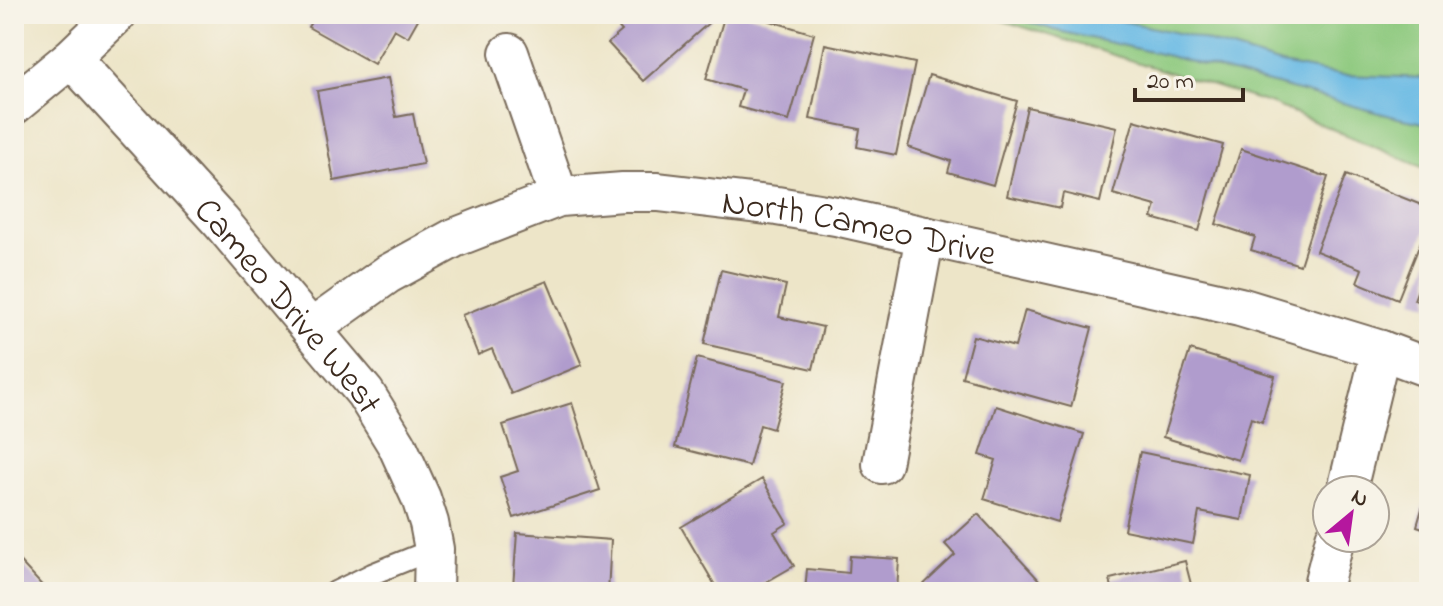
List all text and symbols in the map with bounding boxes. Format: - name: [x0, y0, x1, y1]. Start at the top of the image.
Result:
- scale bar: [1135, 52, 1243, 102]
- text: 20 m: [1147, 65, 1194, 100]
- street label: North Cameo Drive: [719, 178, 1002, 282]
- street label: Cameo Drive West: [180, 187, 394, 425]
- north arrow: [1311, 474, 1391, 554]
- text: N: [1345, 482, 1373, 517]

